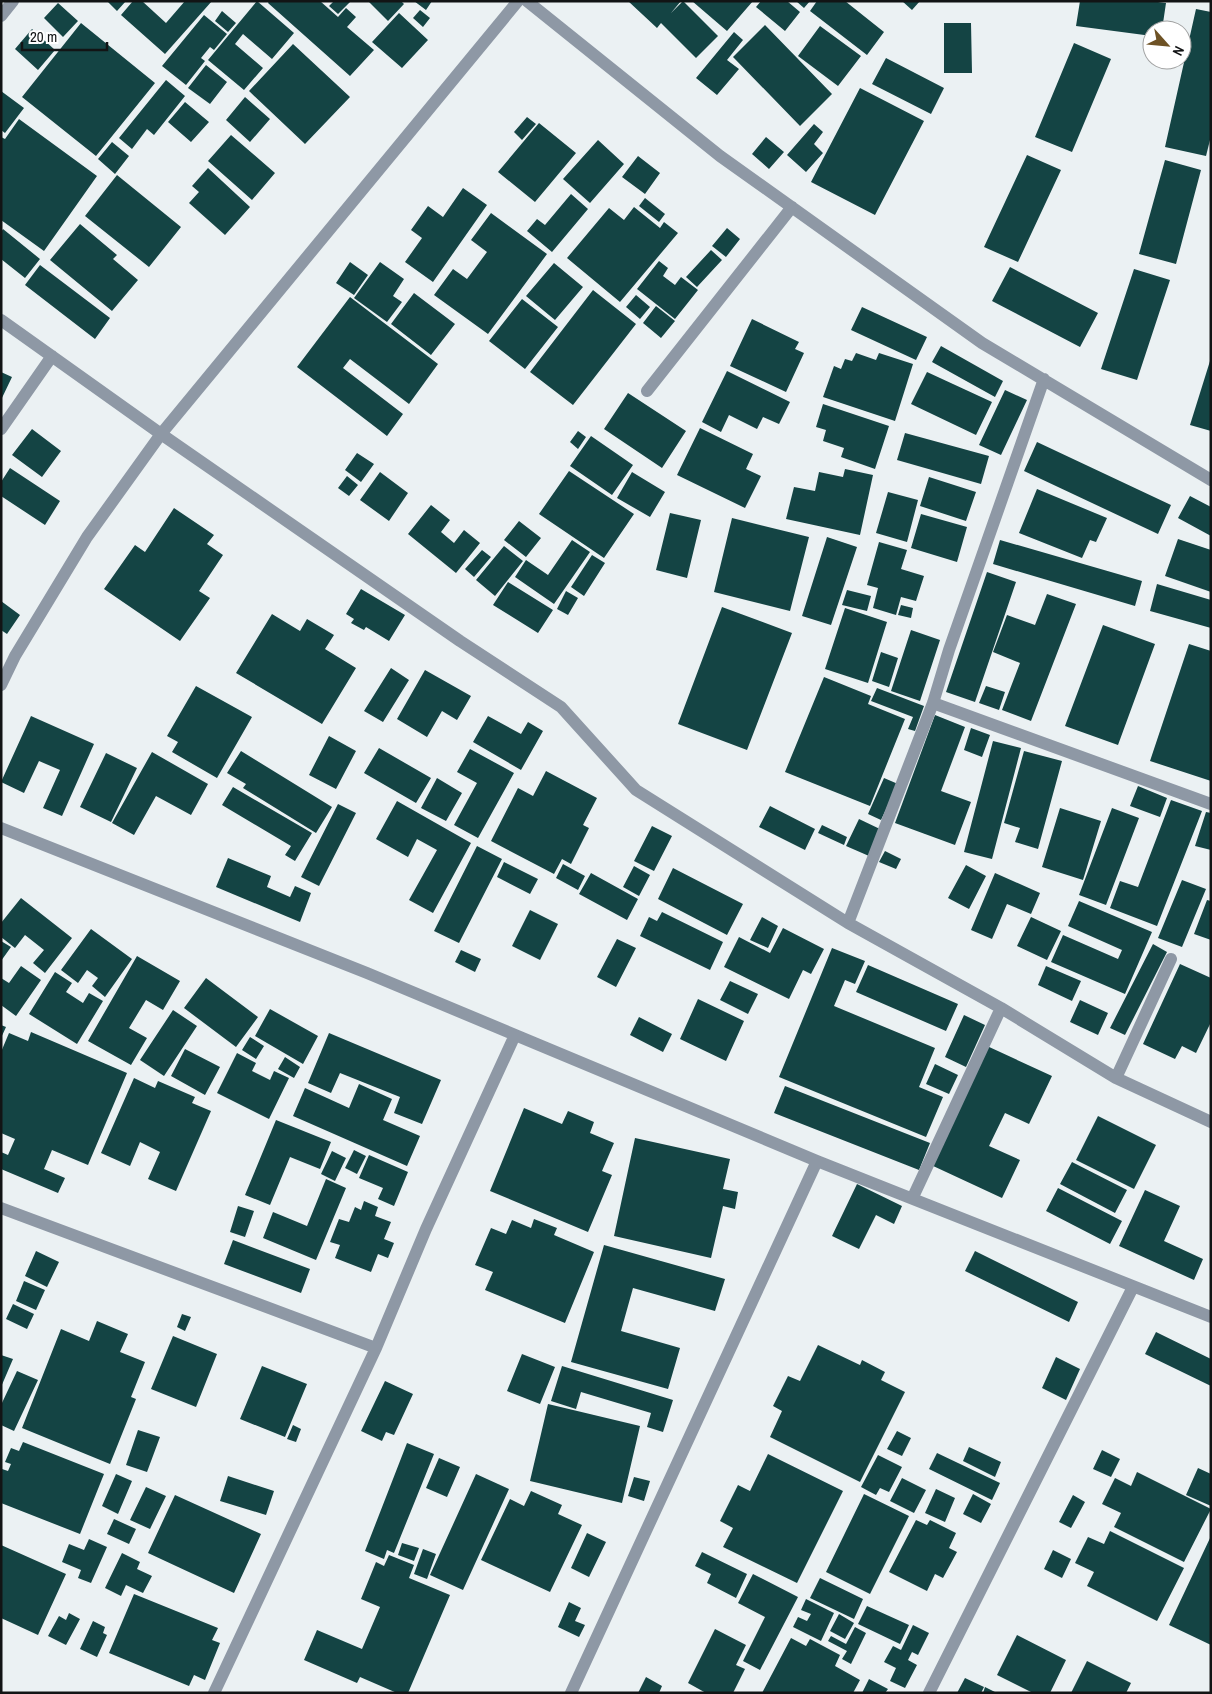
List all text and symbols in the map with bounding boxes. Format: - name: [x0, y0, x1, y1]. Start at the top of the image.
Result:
- scale bar: [22, 20, 108, 52]
- north arrow: [1142, 20, 1192, 70]
- text: 20 m: [30, 26, 57, 47]
- text: N: [1169, 43, 1188, 59]

